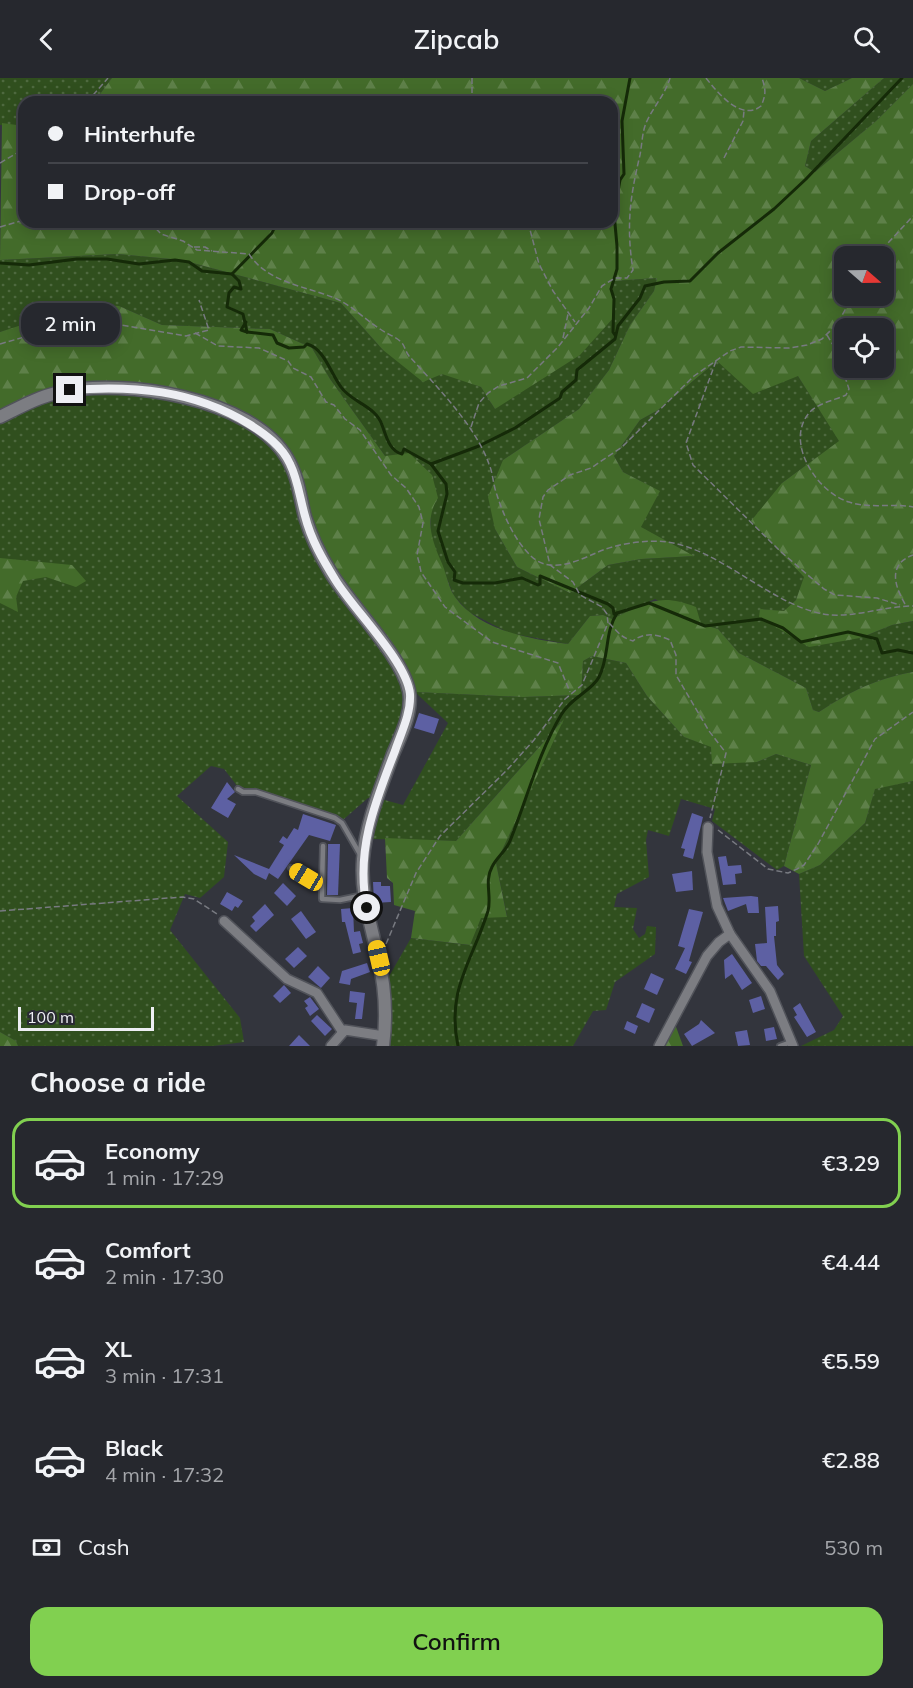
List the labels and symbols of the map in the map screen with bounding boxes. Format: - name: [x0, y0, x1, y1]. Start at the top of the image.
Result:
- north arrow: [834, 246, 894, 306]
- callout: 2 min: [20, 303, 119, 345]
- route end: [56, 376, 83, 403]
- car: [286, 860, 326, 894]
- route start: [353, 894, 380, 921]
- car: [366, 938, 392, 978]
- scale bar: [18, 1004, 154, 1031]

